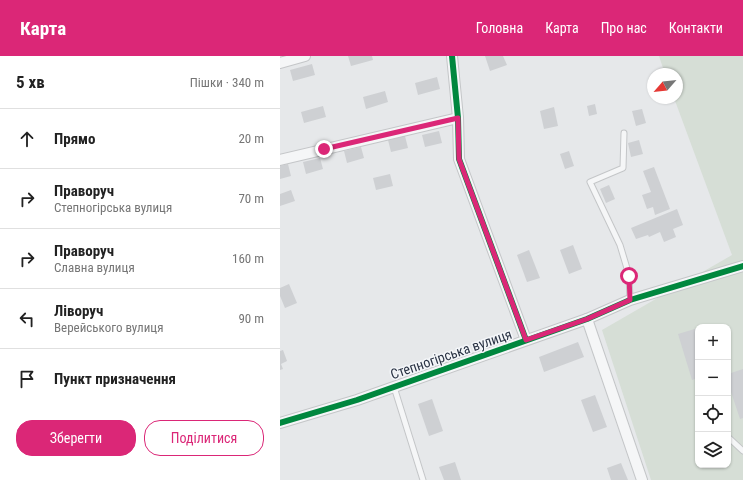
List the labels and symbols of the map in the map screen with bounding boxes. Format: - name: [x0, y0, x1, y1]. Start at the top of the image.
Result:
- north arrow: [647, 68, 683, 104]
- route end: [315, 140, 333, 158]
- route start: [620, 267, 638, 285]
- street label: Степногірська вулиця: [388, 326, 514, 382]

